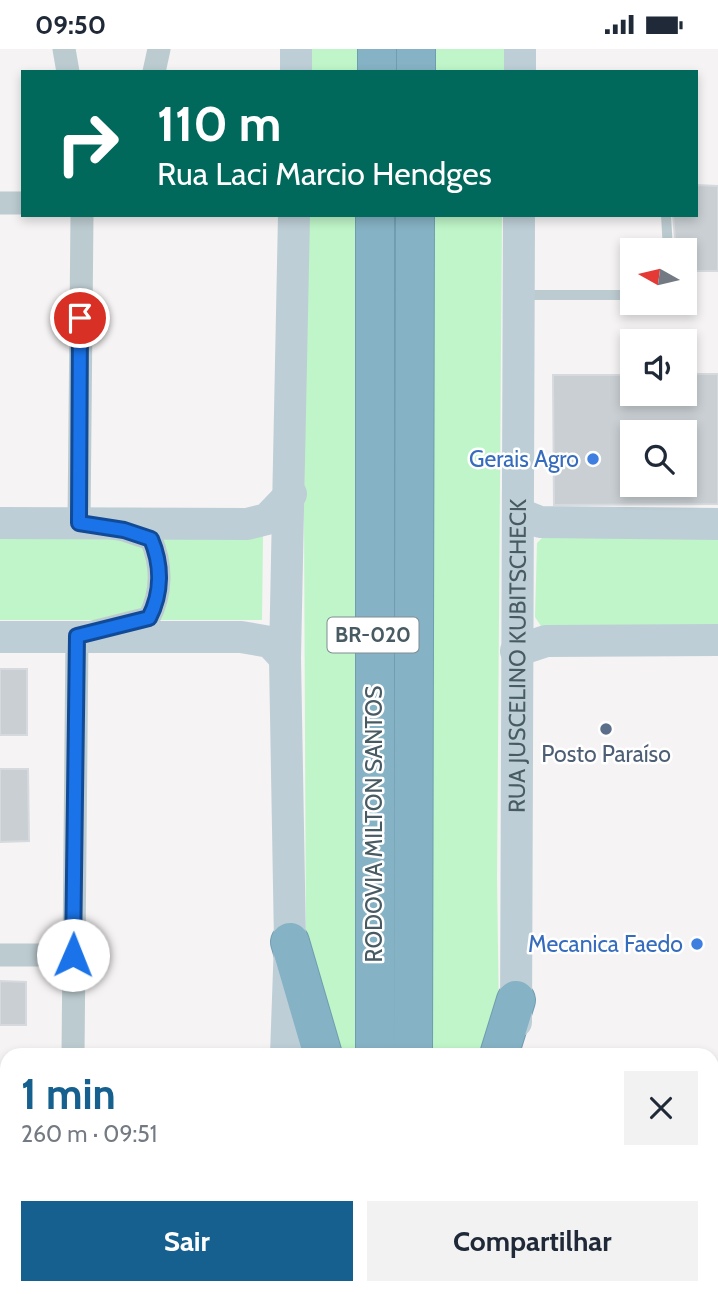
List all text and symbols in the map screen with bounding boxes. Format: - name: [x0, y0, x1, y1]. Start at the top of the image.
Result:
- text: 09:50: [35, 9, 106, 41]
- text: 110 m: [157, 94, 281, 153]
- icon: right: [42, 98, 133, 189]
- text: Rua Laci Marcio Hendges: [157, 154, 492, 193]
- north arrow: [620, 238, 696, 315]
- map controls: [620, 238, 697, 497]
- pin: [50, 288, 110, 348]
- icon: arrive: [61, 299, 99, 337]
- button: sound: [620, 329, 697, 406]
- button: search: [620, 420, 697, 497]
- place label: Gerais Agro: [469, 445, 579, 473]
- marker: Gerais Agro: [585, 451, 601, 467]
- street label: RUA JUSCELINO KUBITSCHECK: [503, 499, 532, 813]
- road number: BR-020: [328, 617, 418, 653]
- street label: RODOVIA MILTON SANTOS: [360, 686, 388, 962]
- marker: Posto Paraíso: [598, 721, 614, 737]
- place label: Posto Paraíso: [541, 740, 671, 768]
- position arrow: [36, 918, 110, 992]
- place label: Mecanica Faedo: [528, 930, 683, 958]
- marker: Mecanica Faedo: [689, 936, 705, 952]
- text: 1 min: [21, 1068, 116, 1120]
- button: close: [624, 1071, 698, 1145]
- text: 260 m · 09:51: [21, 1120, 157, 1148]
- button: Sair: [21, 1201, 353, 1281]
- button: Compartilhar: [367, 1201, 698, 1281]

